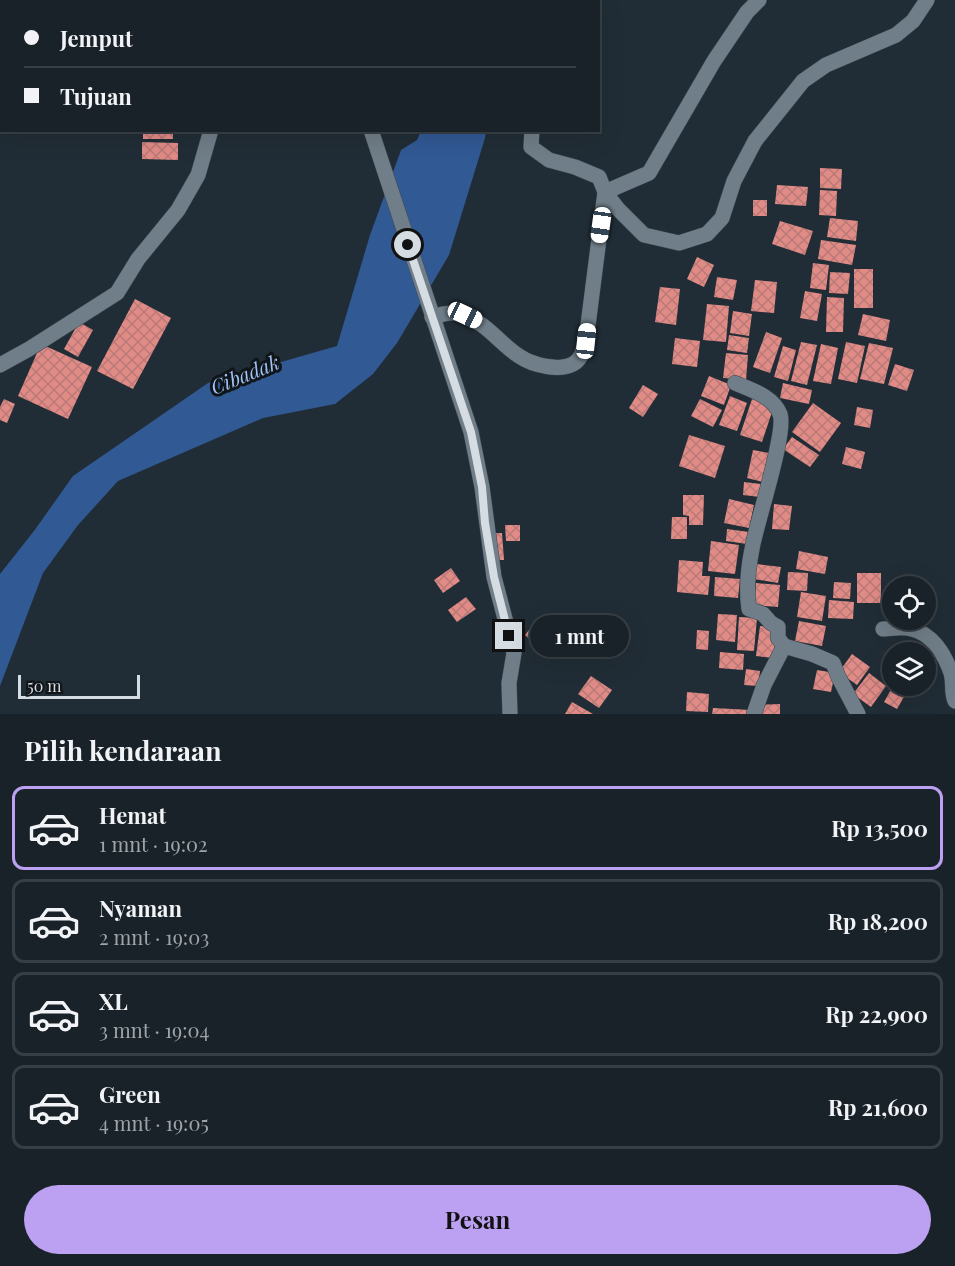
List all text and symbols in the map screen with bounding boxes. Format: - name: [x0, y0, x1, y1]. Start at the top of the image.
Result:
- text: Jemput: [60, 23, 133, 53]
- text: Tujuan: [60, 81, 132, 111]
- car: [590, 206, 612, 244]
- route start: [394, 231, 421, 258]
- car: [445, 299, 485, 331]
- car: [575, 322, 597, 360]
- water label: Cibadak: [206, 348, 283, 400]
- map controls: [882, 576, 936, 696]
- button: locate: [882, 576, 936, 630]
- callout: 1 mnt: [530, 615, 629, 657]
- route end: [495, 622, 522, 649]
- text: 1 mnt: [555, 622, 604, 649]
- button: layers: [882, 642, 936, 696]
- scale bar: [18, 672, 140, 700]
- text: 50 m: [27, 675, 61, 696]
- text: Pilih kendaraan: [24, 732, 222, 768]
- text: Hemat: [99, 800, 166, 830]
- icon: car: [27, 801, 81, 855]
- text: Rp 13,500: [831, 813, 928, 843]
- text: 1 mnt · 19:02: [99, 830, 208, 857]
- text: Nyaman: [99, 893, 182, 923]
- icon: car: [27, 894, 81, 948]
- text: Rp 18,200: [828, 906, 928, 936]
- text: 2 mnt · 19:03: [99, 923, 209, 950]
- text: XL: [99, 986, 128, 1016]
- icon: car: [27, 987, 81, 1041]
- text: Rp 22,900: [825, 999, 928, 1029]
- text: 3 mnt · 19:04: [99, 1016, 209, 1043]
- text: Green: [99, 1079, 161, 1109]
- icon: car: [27, 1080, 81, 1134]
- text: Rp 21,600: [828, 1092, 928, 1122]
- text: 4 mnt · 19:05: [99, 1109, 209, 1136]
- button: Pesan: [24, 1185, 931, 1254]

